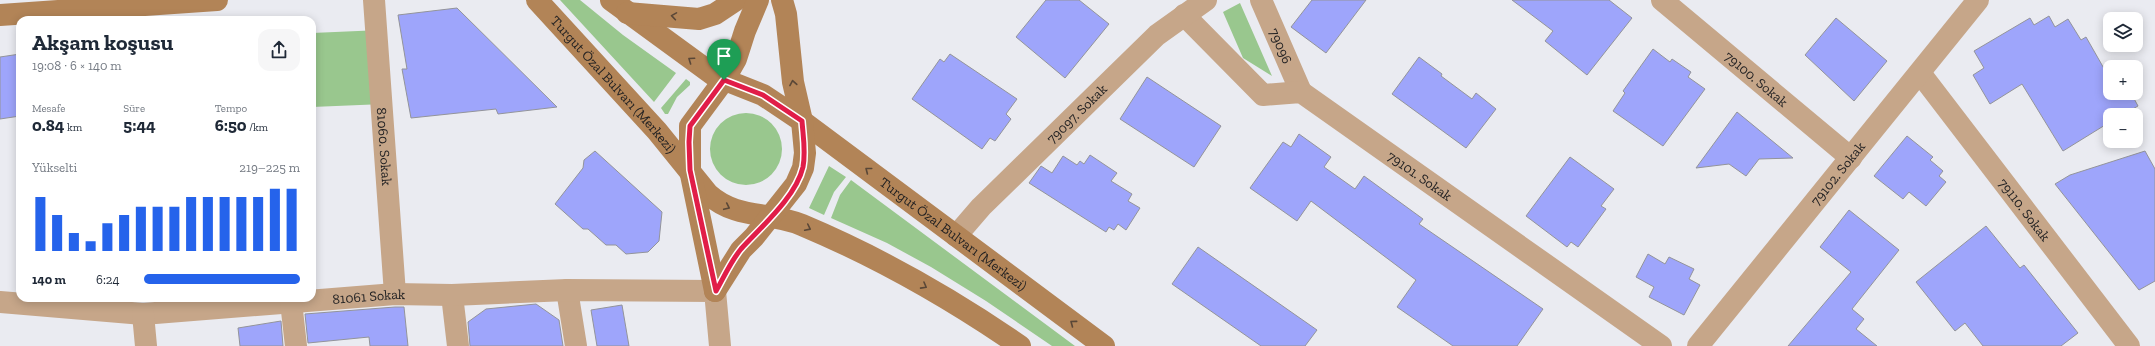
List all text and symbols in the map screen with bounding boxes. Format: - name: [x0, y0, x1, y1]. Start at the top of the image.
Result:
- street label: Turgut Özal Bulvarı (Merkezi): [547, 12, 680, 157]
- map controls: [2103, 12, 2143, 148]
- button: layers: [2103, 12, 2143, 52]
- one-way arrow: [671, 13, 677, 21]
- street label: 79096: [1265, 26, 1296, 66]
- text: Akşam koşusu: [32, 29, 173, 56]
- button: share: [258, 29, 300, 71]
- pin: [707, 39, 741, 80]
- icon: arrive: [713, 45, 735, 67]
- street label: 79100. Sokak: [1721, 48, 1792, 111]
- text: 19:08 · 6 × 140 m: [32, 58, 122, 73]
- one-way arrow: [688, 58, 695, 65]
- button: +: [2103, 60, 2143, 100]
- one-way arrow: [790, 80, 798, 86]
- street label: 79097. Sokak: [1043, 80, 1111, 147]
- text: Mesafe: [32, 102, 65, 115]
- text: Süre: [123, 102, 145, 115]
- text: Tempo: [215, 102, 247, 115]
- street label: 81060. Sokak: [373, 107, 395, 187]
- button: −: [2103, 108, 2143, 148]
- text: 0.84: [32, 115, 65, 135]
- text: 5:44: [123, 115, 156, 135]
- text: 6:50: [215, 115, 247, 135]
- text: km: [65, 121, 82, 134]
- text: /km: [247, 121, 268, 134]
- street label: 79102. Sokak: [1807, 138, 1869, 209]
- street label: 79101. Sokak: [1384, 148, 1456, 205]
- text: Yükselti: [32, 160, 77, 175]
- text: 219–225 m: [239, 160, 300, 175]
- one-way arrow: [865, 168, 872, 175]
- street label: Turgut Özal Bulvarı (Merkezi): [876, 174, 1030, 295]
- street label: 79110. Sokak: [1995, 175, 2054, 245]
- one-way arrow: [722, 202, 730, 210]
- one-way arrow: [804, 223, 812, 231]
- text: 140 m: [32, 272, 66, 287]
- text: 6:24: [96, 272, 120, 287]
- one-way arrow: [920, 282, 927, 289]
- street label: 81061 Sokak: [332, 286, 406, 308]
- one-way arrow: [1070, 321, 1077, 328]

